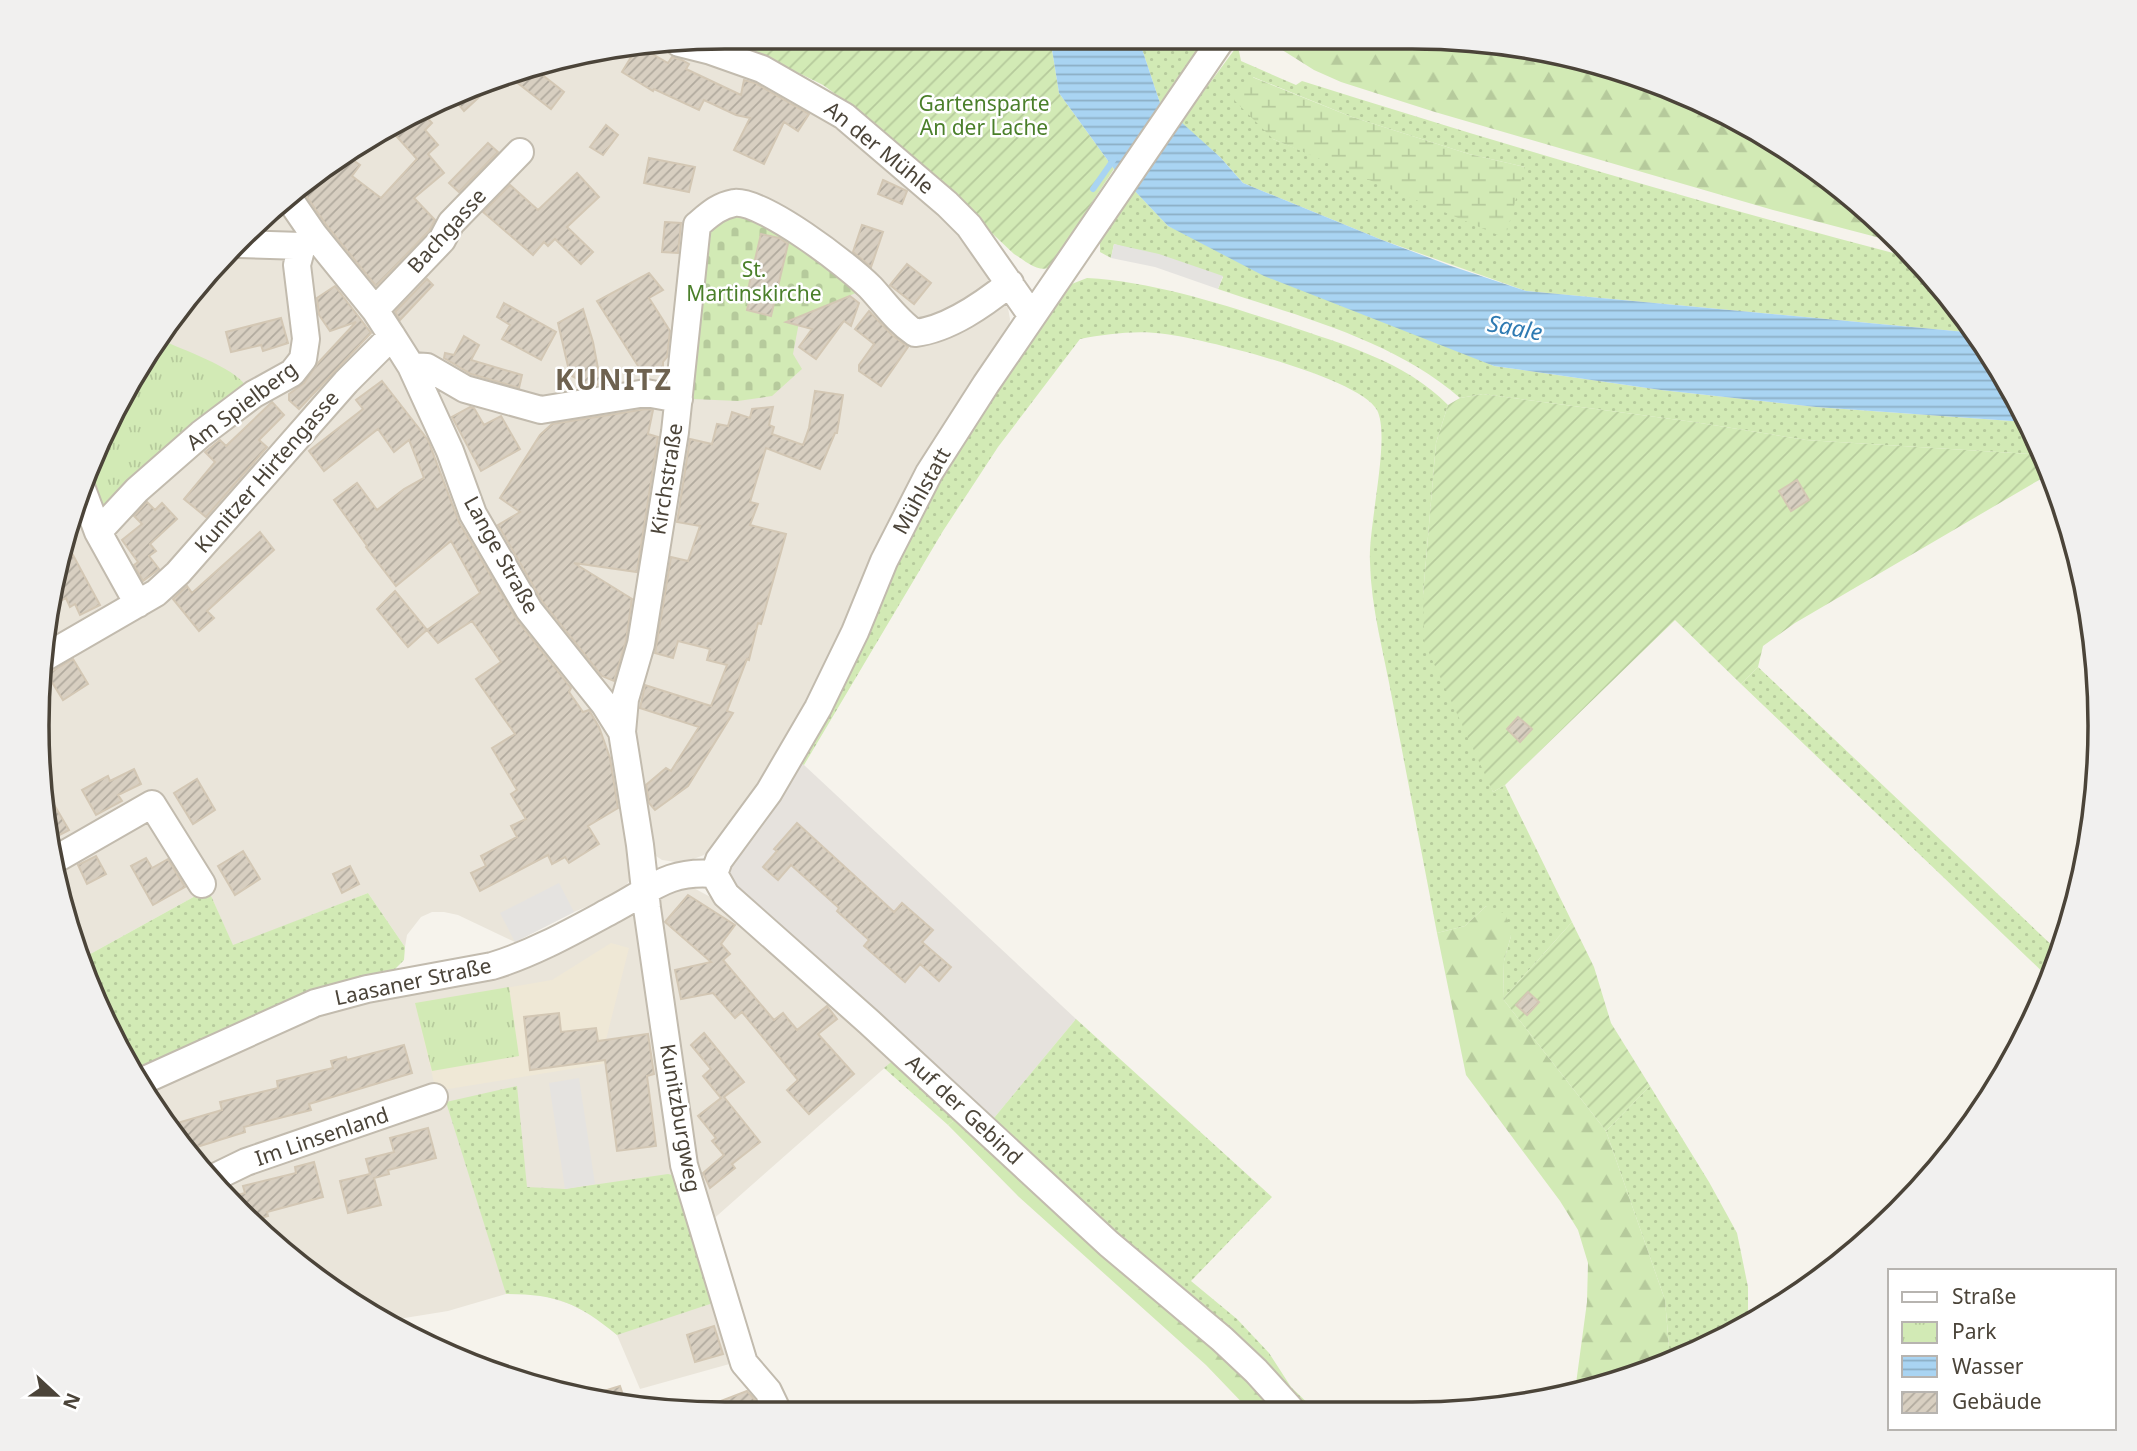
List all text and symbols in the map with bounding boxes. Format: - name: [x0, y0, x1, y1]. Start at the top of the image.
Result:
- park label: Gartensparte An der Lache: [919, 89, 1050, 141]
- street label: An der Mühle: [819, 94, 940, 200]
- street label: Bachgasse: [401, 182, 492, 279]
- park label: St. Martinskirche: [686, 255, 822, 307]
- water label: Saale: [1485, 306, 1545, 348]
- street label: Am Spielberg: [180, 354, 302, 456]
- district label: KUNITZ: [555, 360, 673, 398]
- street label: Kunitzer Hirtengasse: [188, 384, 345, 558]
- street label: Kirchstraße: [643, 421, 689, 537]
- street label: Mühlstatt: [886, 442, 957, 539]
- street label: Lange Straße: [458, 491, 546, 618]
- street label: Laasaner Straße: [332, 951, 494, 1011]
- street label: Kunitzburgweg: [654, 1041, 708, 1194]
- street label: Auf der Gebind: [901, 1048, 1029, 1170]
- street label: Im Linsenland: [251, 1100, 392, 1172]
- legend: [1888, 1269, 2116, 1430]
- text: Straße: [1952, 1282, 2016, 1310]
- text: Park: [1952, 1317, 1997, 1345]
- text: Wasser: [1952, 1352, 2024, 1380]
- north arrow: [21, 1360, 91, 1430]
- text: Gebäude: [1952, 1387, 2042, 1415]
- text: N: [57, 1389, 87, 1413]

